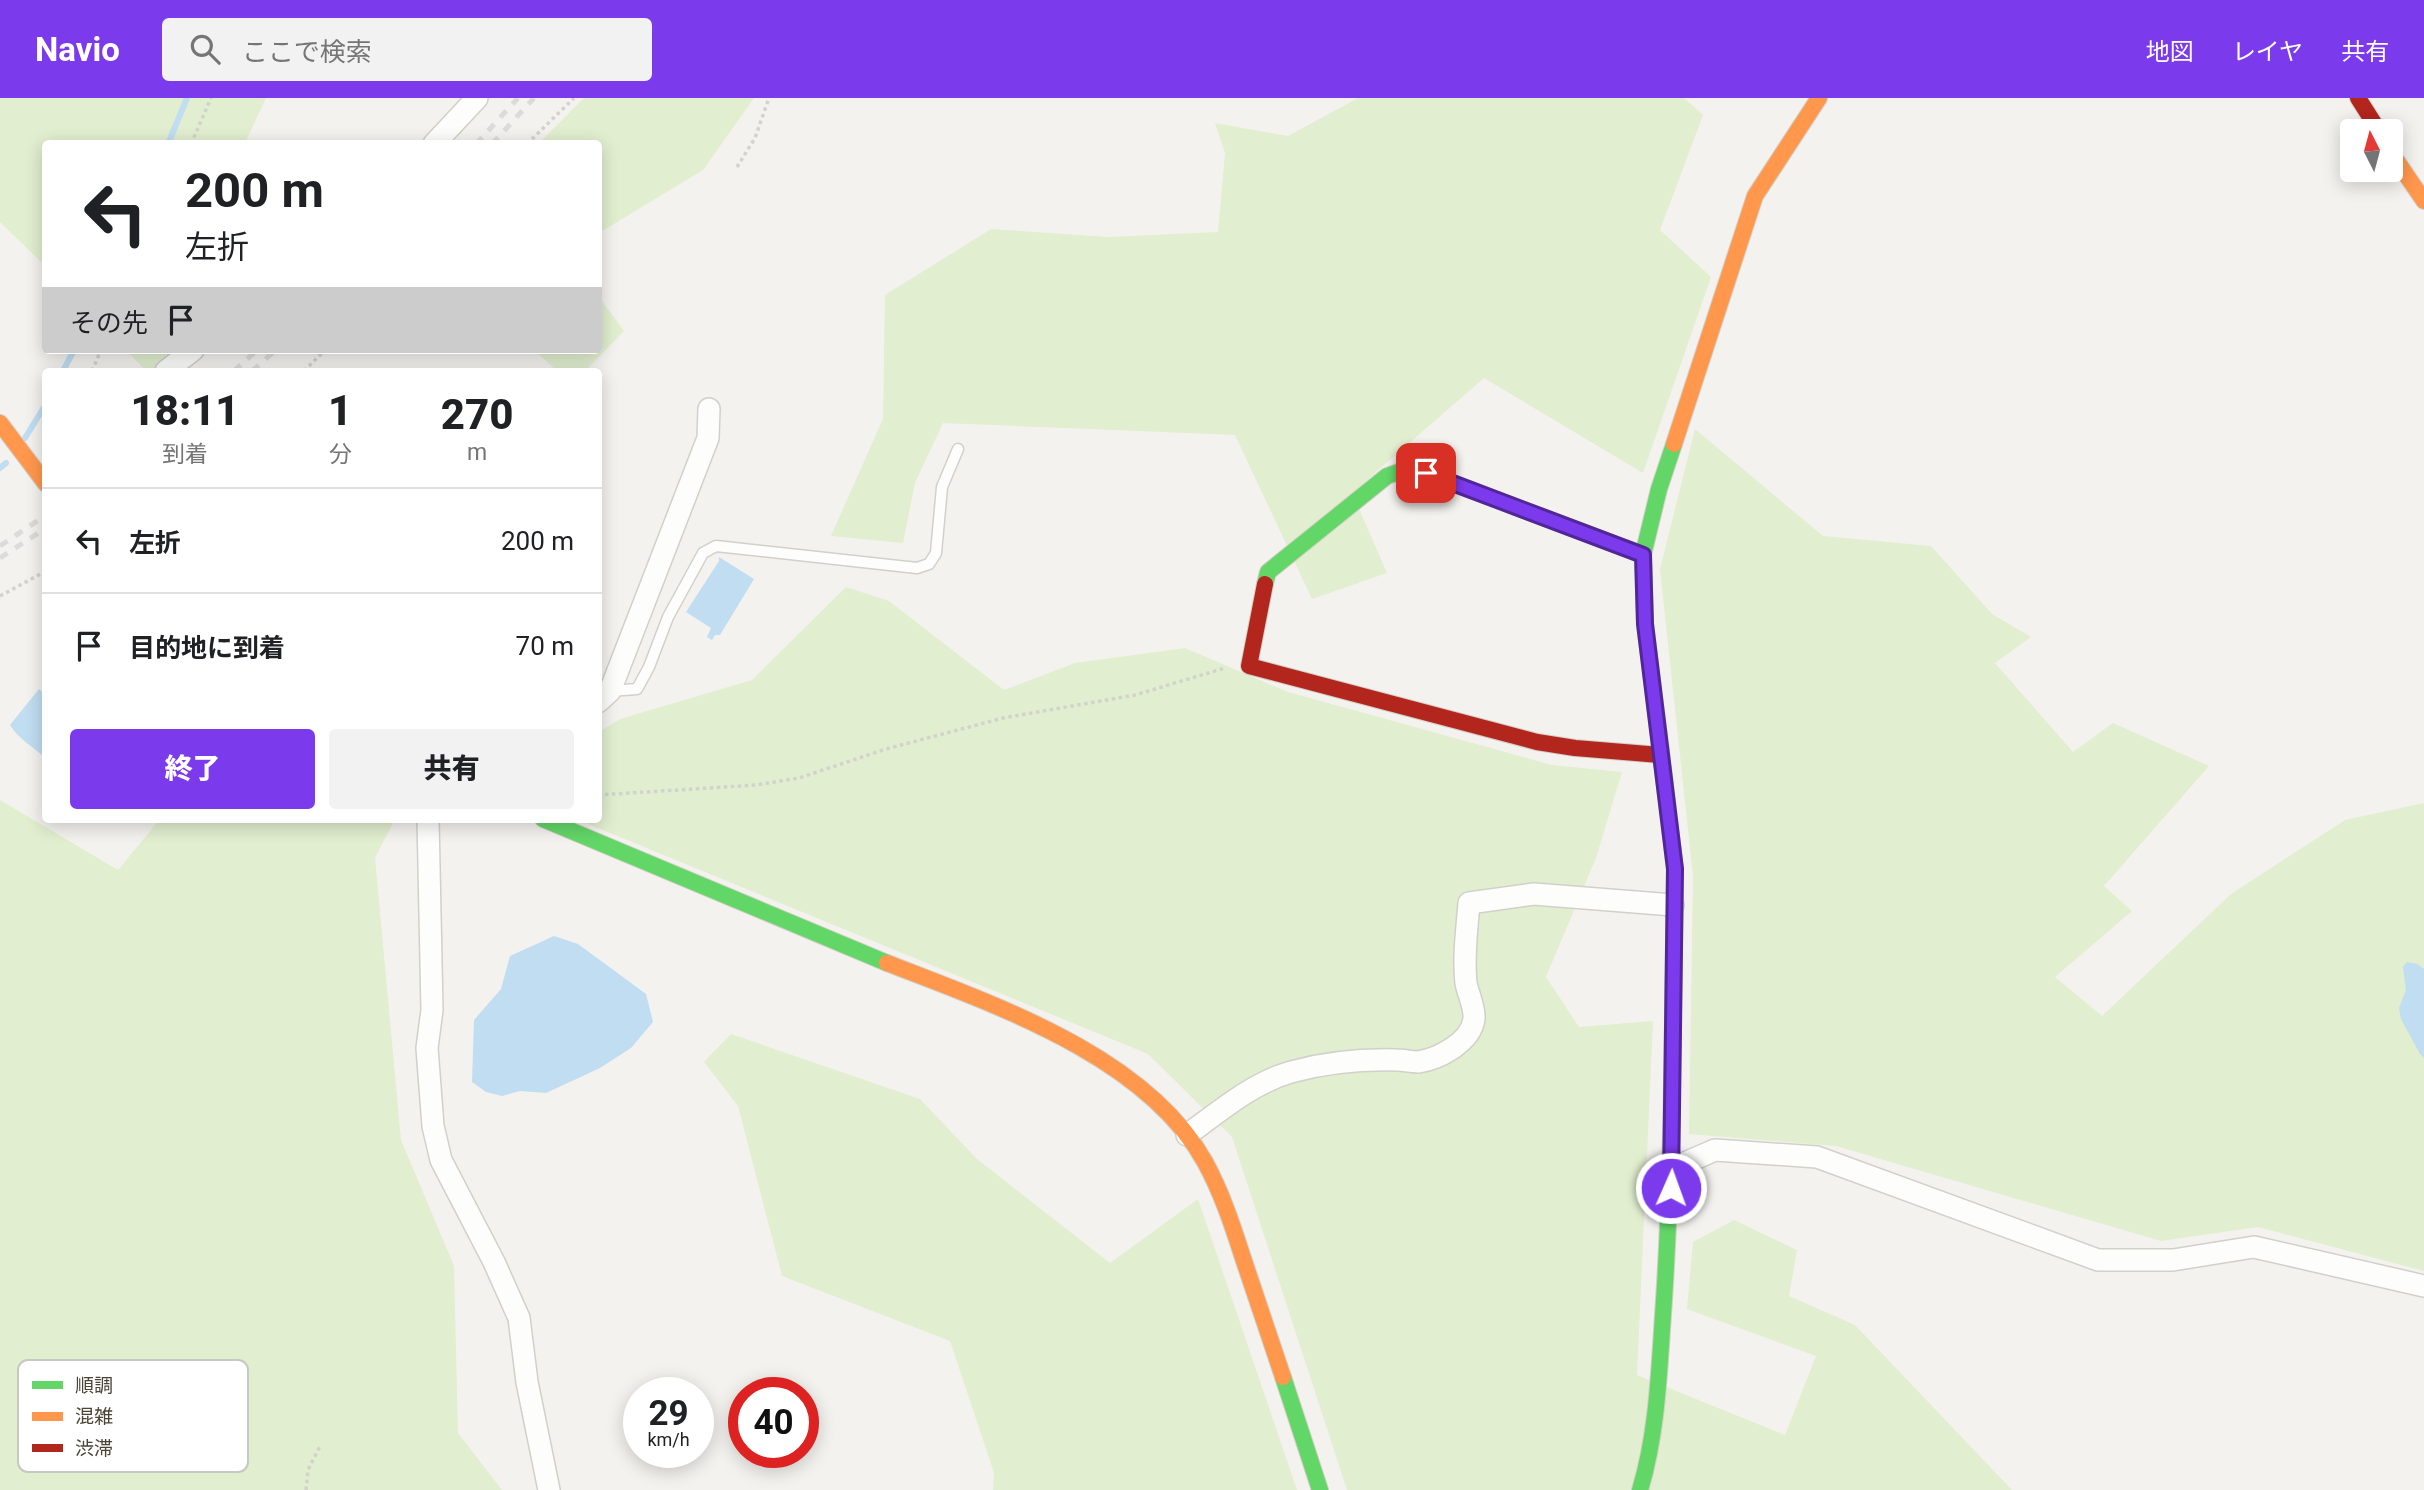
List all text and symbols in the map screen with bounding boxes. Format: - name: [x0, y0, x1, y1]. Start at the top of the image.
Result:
- search box: [162, 18, 652, 81]
- text: Navio: [35, 30, 120, 69]
- icon: search: [186, 30, 224, 68]
- text: ここで検索: [242, 37, 372, 67]
- text: 地図: [2146, 38, 2194, 66]
- text: レイヤ: [2232, 38, 2303, 66]
- text: 共有: [2341, 38, 2389, 66]
- north arrow: [2340, 119, 2403, 182]
- map controls: [2340, 119, 2403, 182]
- text: 200 m: [185, 162, 324, 219]
- icon: left: [70, 168, 161, 259]
- text: 左折: [185, 228, 249, 266]
- icon: arrive: [162, 301, 200, 339]
- text: その先: [70, 308, 148, 338]
- text: 18:11: [130, 386, 240, 435]
- text: 1: [328, 386, 352, 435]
- text: 270: [441, 390, 513, 439]
- text: m: [467, 439, 487, 466]
- text: 到着: [162, 441, 208, 468]
- text: 分: [329, 441, 352, 468]
- pin: [1396, 443, 1456, 503]
- icon: arrive: [1407, 454, 1445, 492]
- icon: left: [70, 522, 108, 560]
- text: 200 m: [501, 526, 574, 556]
- text: 左折: [129, 528, 181, 558]
- icon: arrive: [70, 627, 108, 665]
- text: 70 m: [516, 631, 574, 661]
- text: 目的地に到着: [129, 633, 285, 663]
- button: 終了: [70, 729, 315, 809]
- button: 共有: [329, 729, 574, 809]
- position arrow: [1634, 1151, 1708, 1225]
- legend: [18, 1360, 248, 1472]
- text: 順調: [75, 1374, 113, 1397]
- speed limit sign: 40: [728, 1377, 819, 1468]
- text: 29: [648, 1393, 689, 1434]
- text: 混雑: [75, 1405, 113, 1428]
- text: km/h: [647, 1429, 690, 1450]
- text: 渋滞: [75, 1437, 113, 1460]

